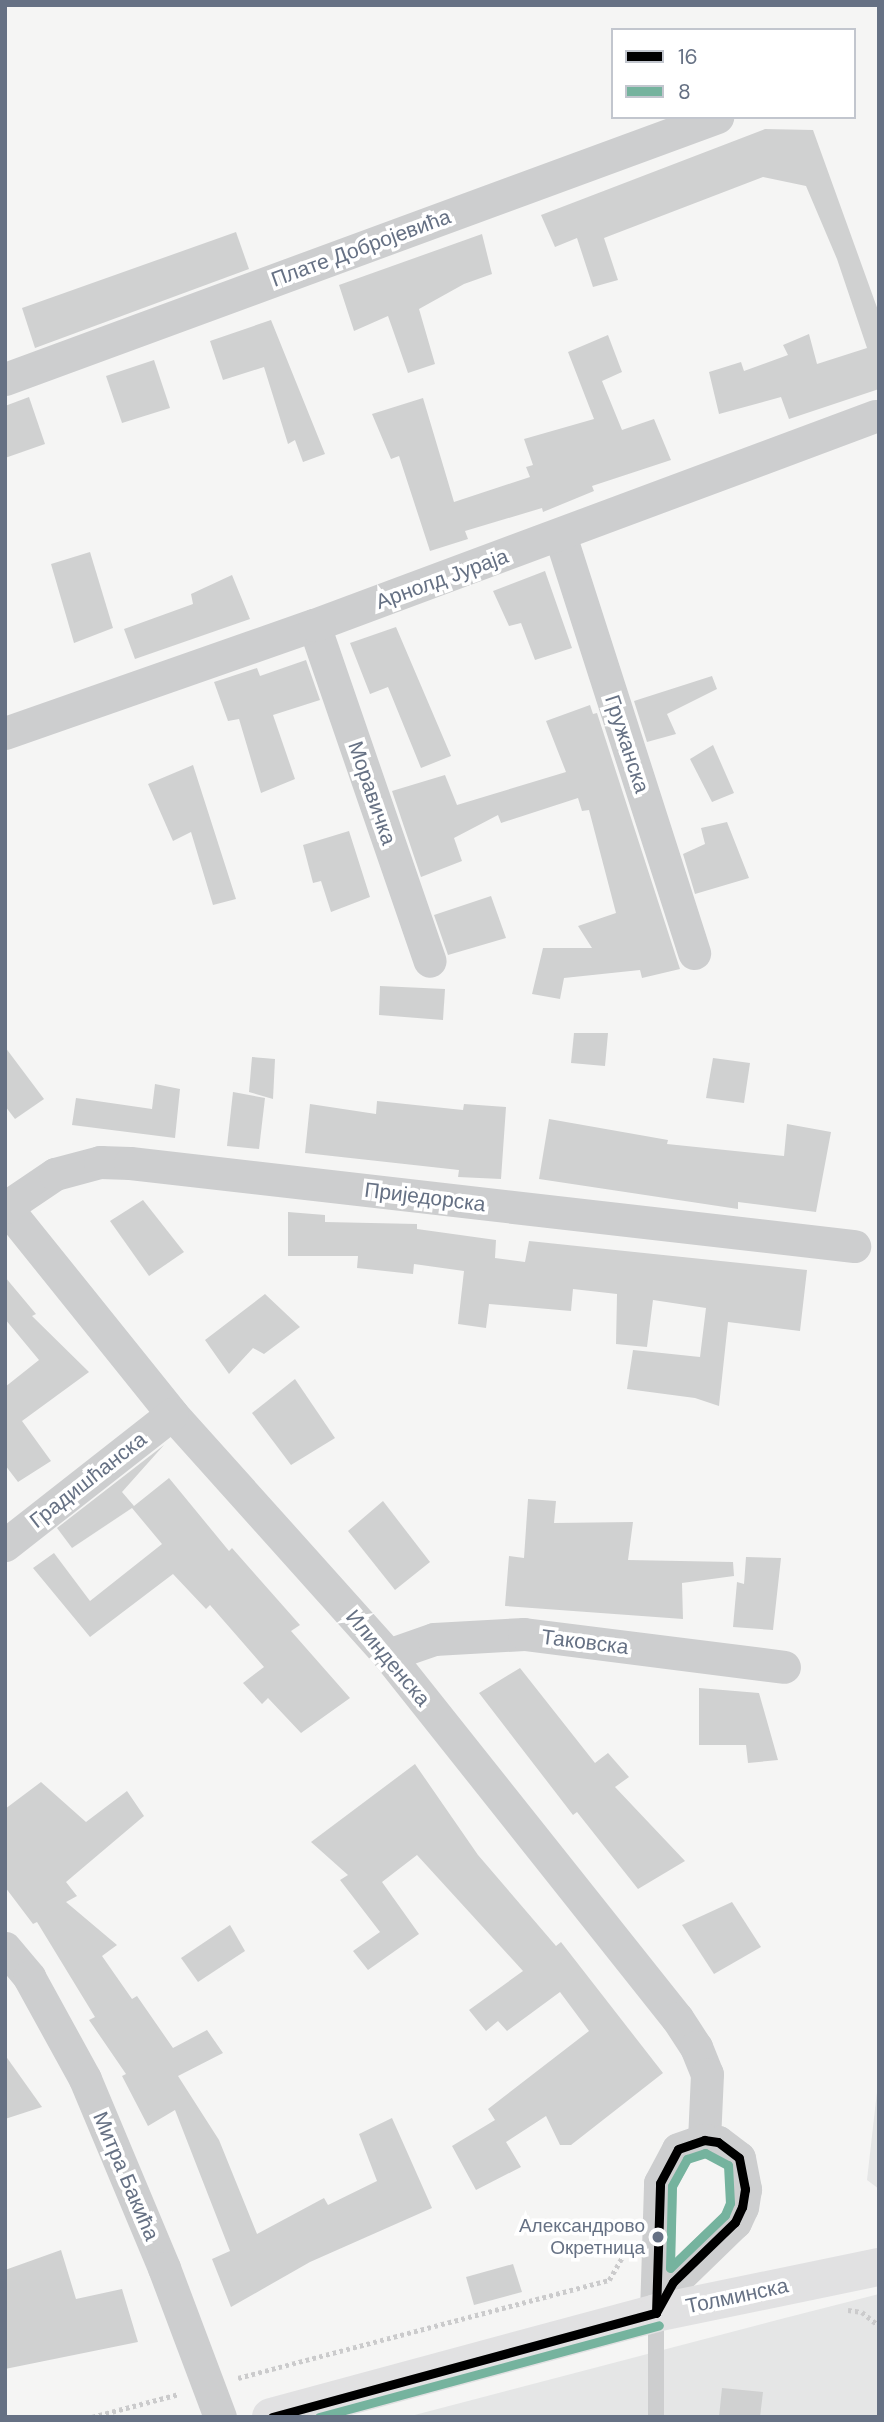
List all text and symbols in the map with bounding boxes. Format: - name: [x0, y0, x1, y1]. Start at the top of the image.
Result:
- legend: [611, 28, 856, 119]
- text: 16: [678, 43, 698, 71]
- text: 8: [678, 78, 691, 106]
- street label: Плате Добројевића: [268, 204, 454, 292]
- street label: Арнолд Јураја: [372, 543, 512, 615]
- street label: Гружанска: [599, 692, 655, 796]
- street label: Моравичка: [343, 738, 401, 848]
- street label: Приједорска: [363, 1177, 487, 1217]
- street label: Градишћанска: [25, 1427, 151, 1533]
- street label: Илинденска: [340, 1605, 436, 1711]
- street label: Таковска: [540, 1624, 630, 1660]
- street label: Митра Бакића: [88, 2108, 164, 2244]
- place label: Александрово Окретница: [519, 2215, 645, 2259]
- marker: Александрово Окретница: [651, 2230, 665, 2244]
- street label: Толминска: [683, 2273, 791, 2319]

